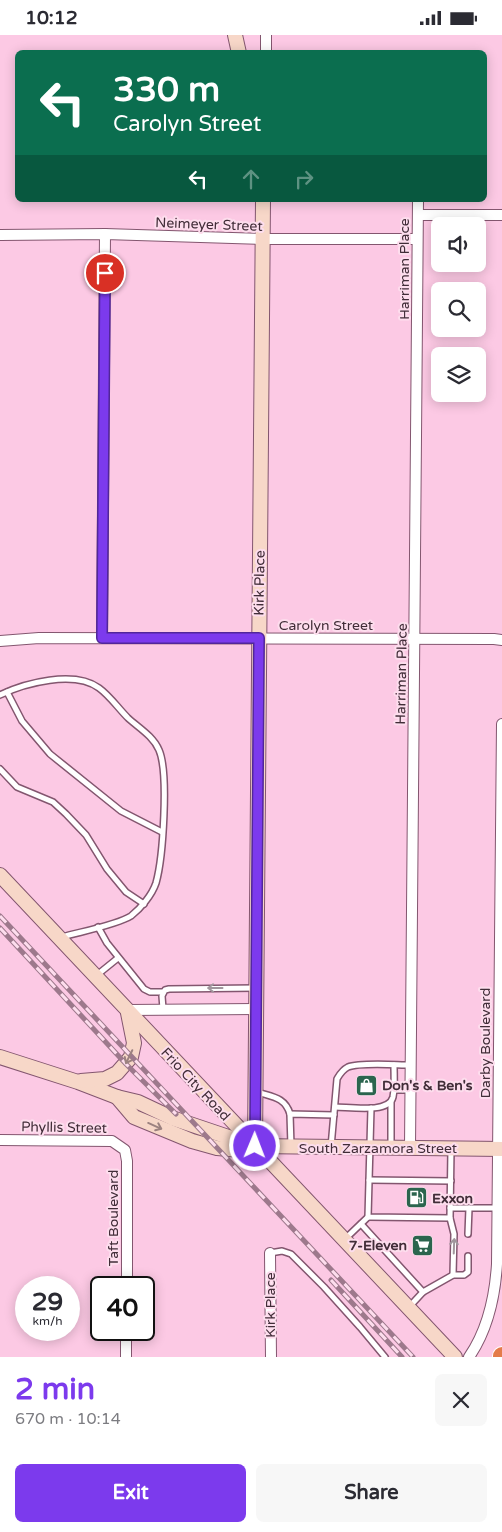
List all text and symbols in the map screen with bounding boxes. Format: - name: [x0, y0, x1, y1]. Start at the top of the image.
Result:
- text: 10:12: [25, 7, 78, 29]
- text: 330 m: [113, 69, 220, 111]
- icon: left: [30, 70, 95, 135]
- text: Carolyn Street: [113, 111, 261, 137]
- icon: left: [184, 165, 212, 193]
- icon: ahead: [237, 165, 265, 193]
- icon: right: [290, 165, 318, 193]
- street label: Neimeyer Street: [155, 214, 264, 235]
- map controls: [431, 217, 486, 402]
- button: sound: [431, 217, 486, 272]
- street label: Harriman Place: [396, 218, 413, 320]
- pin: [84, 252, 126, 294]
- icon: arrive: [91, 259, 119, 287]
- button: search: [431, 282, 486, 337]
- button: layers: [431, 347, 486, 402]
- street label: Kirk Place: [250, 550, 269, 616]
- street label: Carolyn Street: [279, 617, 374, 634]
- street label: Harriman Place: [392, 623, 411, 725]
- one-way arrow: [207, 983, 223, 993]
- street label: Darby Boulevard: [477, 988, 494, 1098]
- street label: Frio City Road: [157, 1044, 234, 1125]
- one-way arrow: [124, 1049, 133, 1064]
- shop icon: Don's & Ben's: [354, 1073, 378, 1097]
- place label: Don's & Ben's: [382, 1077, 473, 1094]
- street label: Phyllis Street: [21, 1118, 108, 1137]
- position arrow: [228, 1119, 280, 1171]
- one-way arrow: [147, 1121, 162, 1131]
- street label: South Zarzamora Street: [299, 1140, 458, 1157]
- street label: Taft Boulevard: [105, 1170, 122, 1266]
- fuel station icon: Exxon: [404, 1186, 428, 1210]
- place label: Exxon: [432, 1190, 473, 1207]
- supermarket icon: 7-Eleven: [411, 1233, 435, 1257]
- place label: 7-Eleven: [349, 1237, 407, 1254]
- one-way arrow: [449, 1238, 458, 1254]
- street label: Kirk Place: [262, 1272, 279, 1338]
- speed limit sign: 40: [90, 1276, 155, 1341]
- text: 29: [32, 1287, 63, 1317]
- text: km/h: [32, 1314, 63, 1328]
- text: 2 min: [15, 1371, 95, 1408]
- button: close: [435, 1374, 487, 1426]
- text: 670 m · 10:14: [15, 1409, 121, 1429]
- button: Exit: [15, 1464, 246, 1522]
- button: Share: [256, 1464, 487, 1522]

